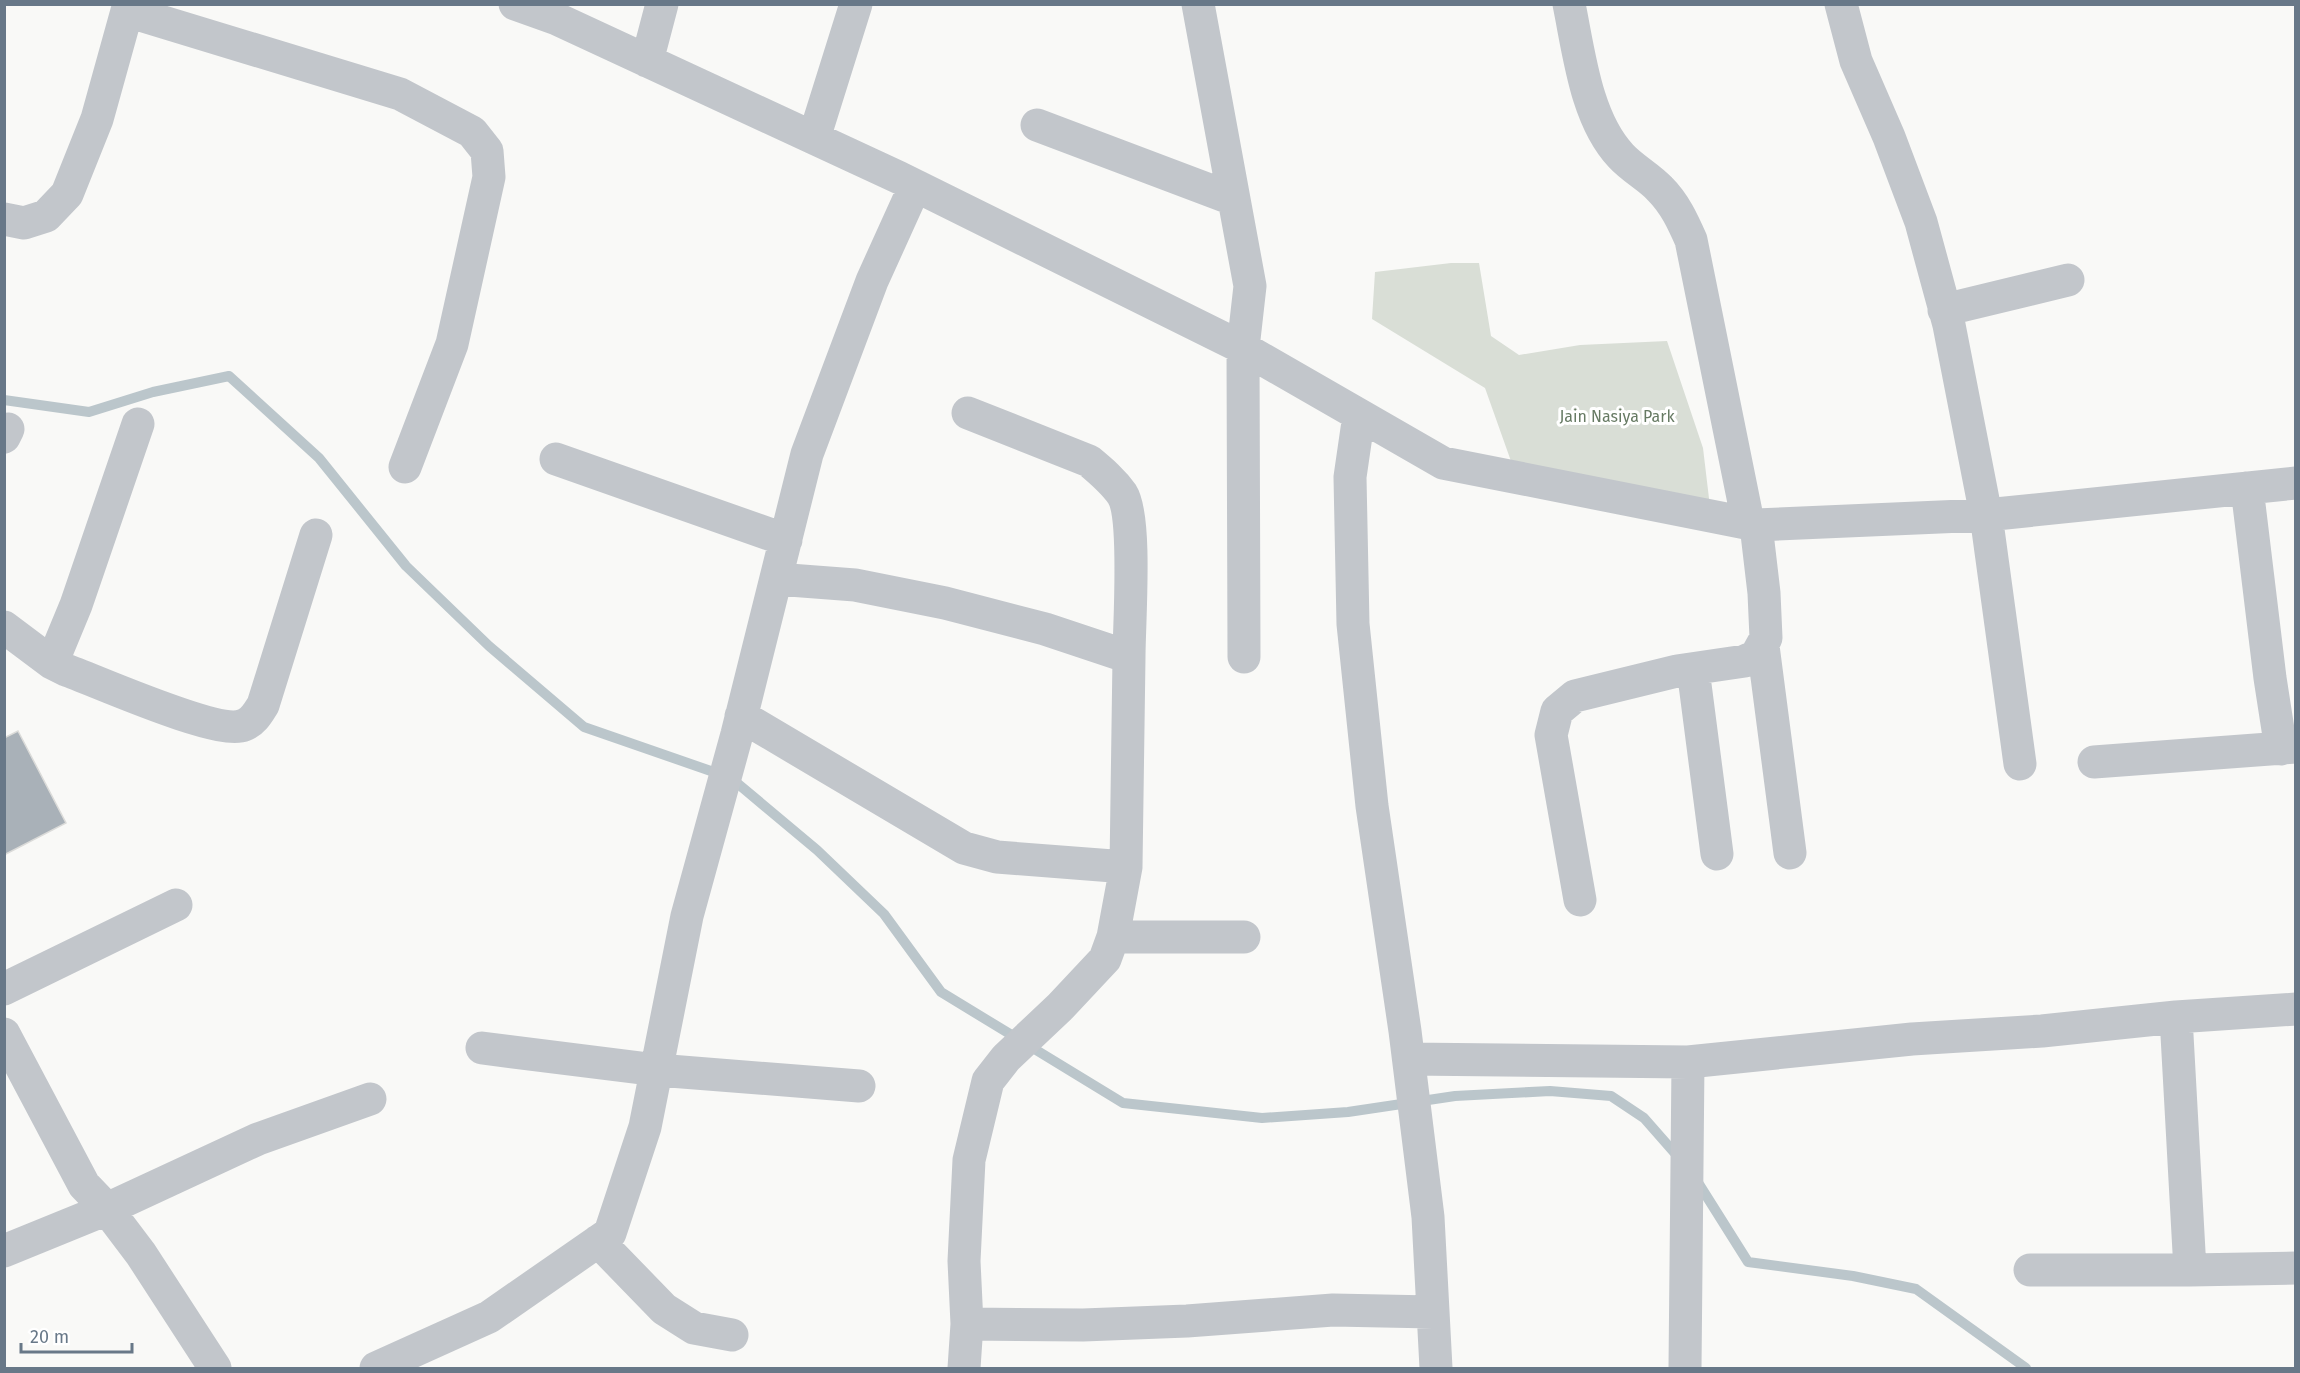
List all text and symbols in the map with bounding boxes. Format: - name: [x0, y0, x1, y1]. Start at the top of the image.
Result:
- park label: Jain Nasiya Park: [1559, 407, 1675, 426]
- scale bar: [21, 1316, 132, 1354]
- text: 20 m: [30, 1326, 69, 1348]

